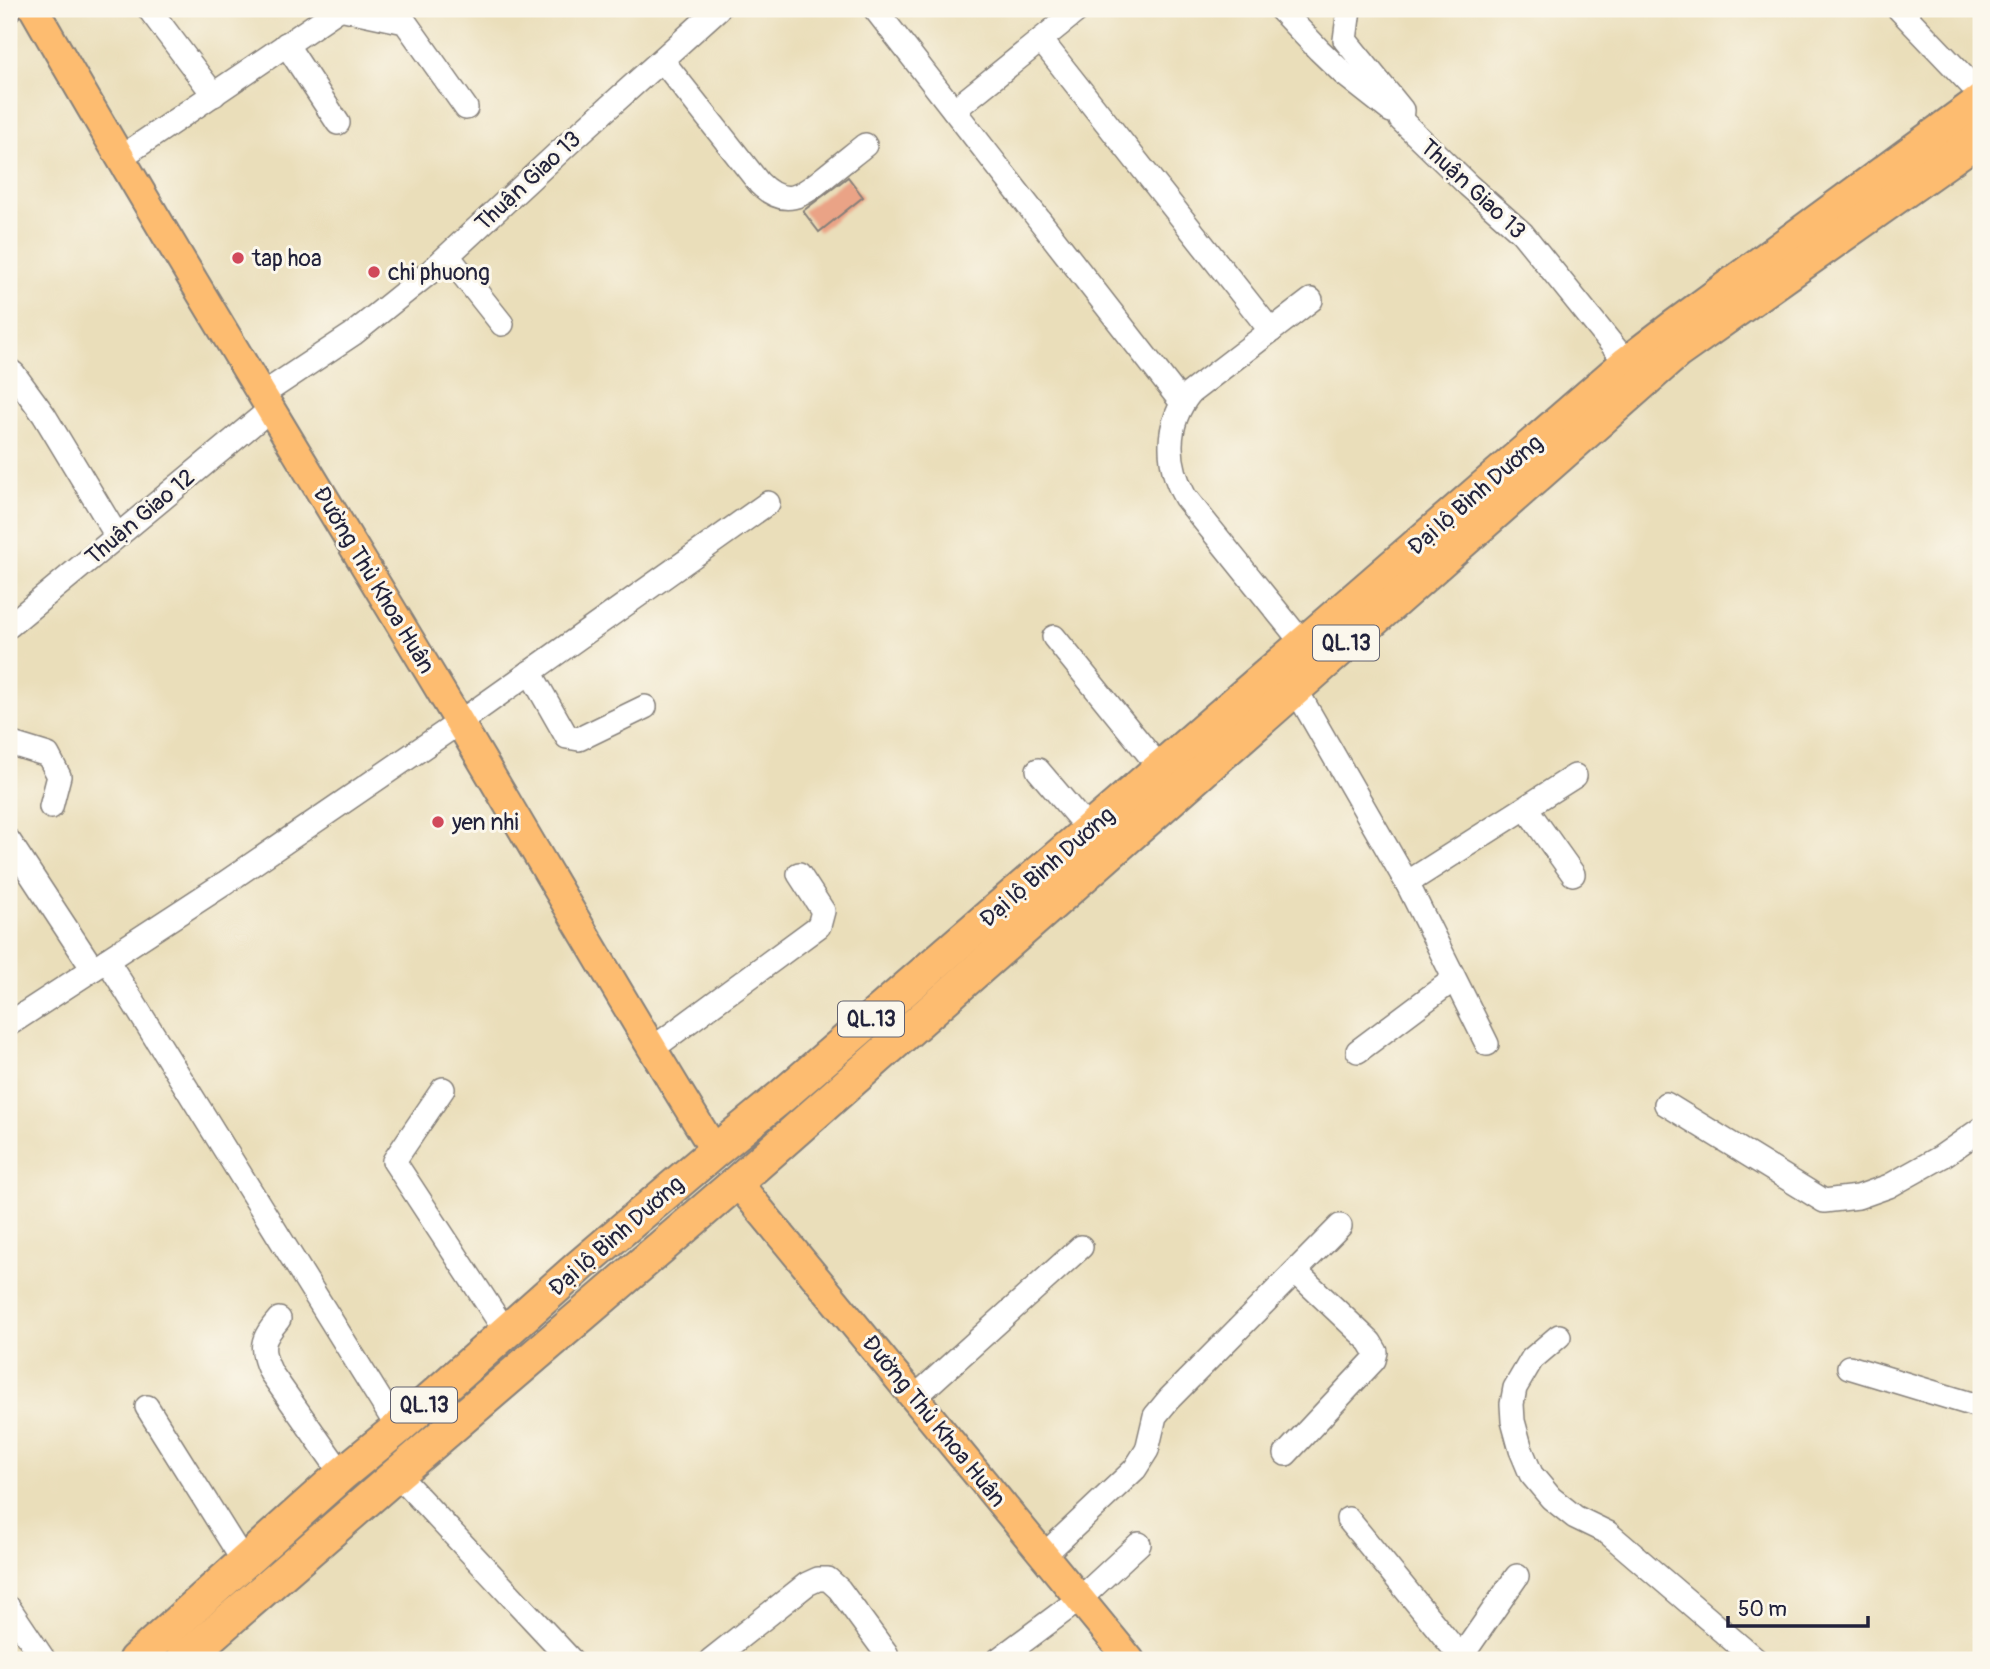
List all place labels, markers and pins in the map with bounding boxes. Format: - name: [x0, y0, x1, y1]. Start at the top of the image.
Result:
- place label: tap hoa: [251, 244, 322, 273]
- marker: tap hoa: [230, 250, 246, 266]
- place label: chi phuong: [388, 258, 490, 287]
- marker: chi phuong: [366, 264, 382, 280]
- place label: yen nhi: [451, 808, 519, 837]
- marker: yen nhi: [430, 814, 446, 830]

